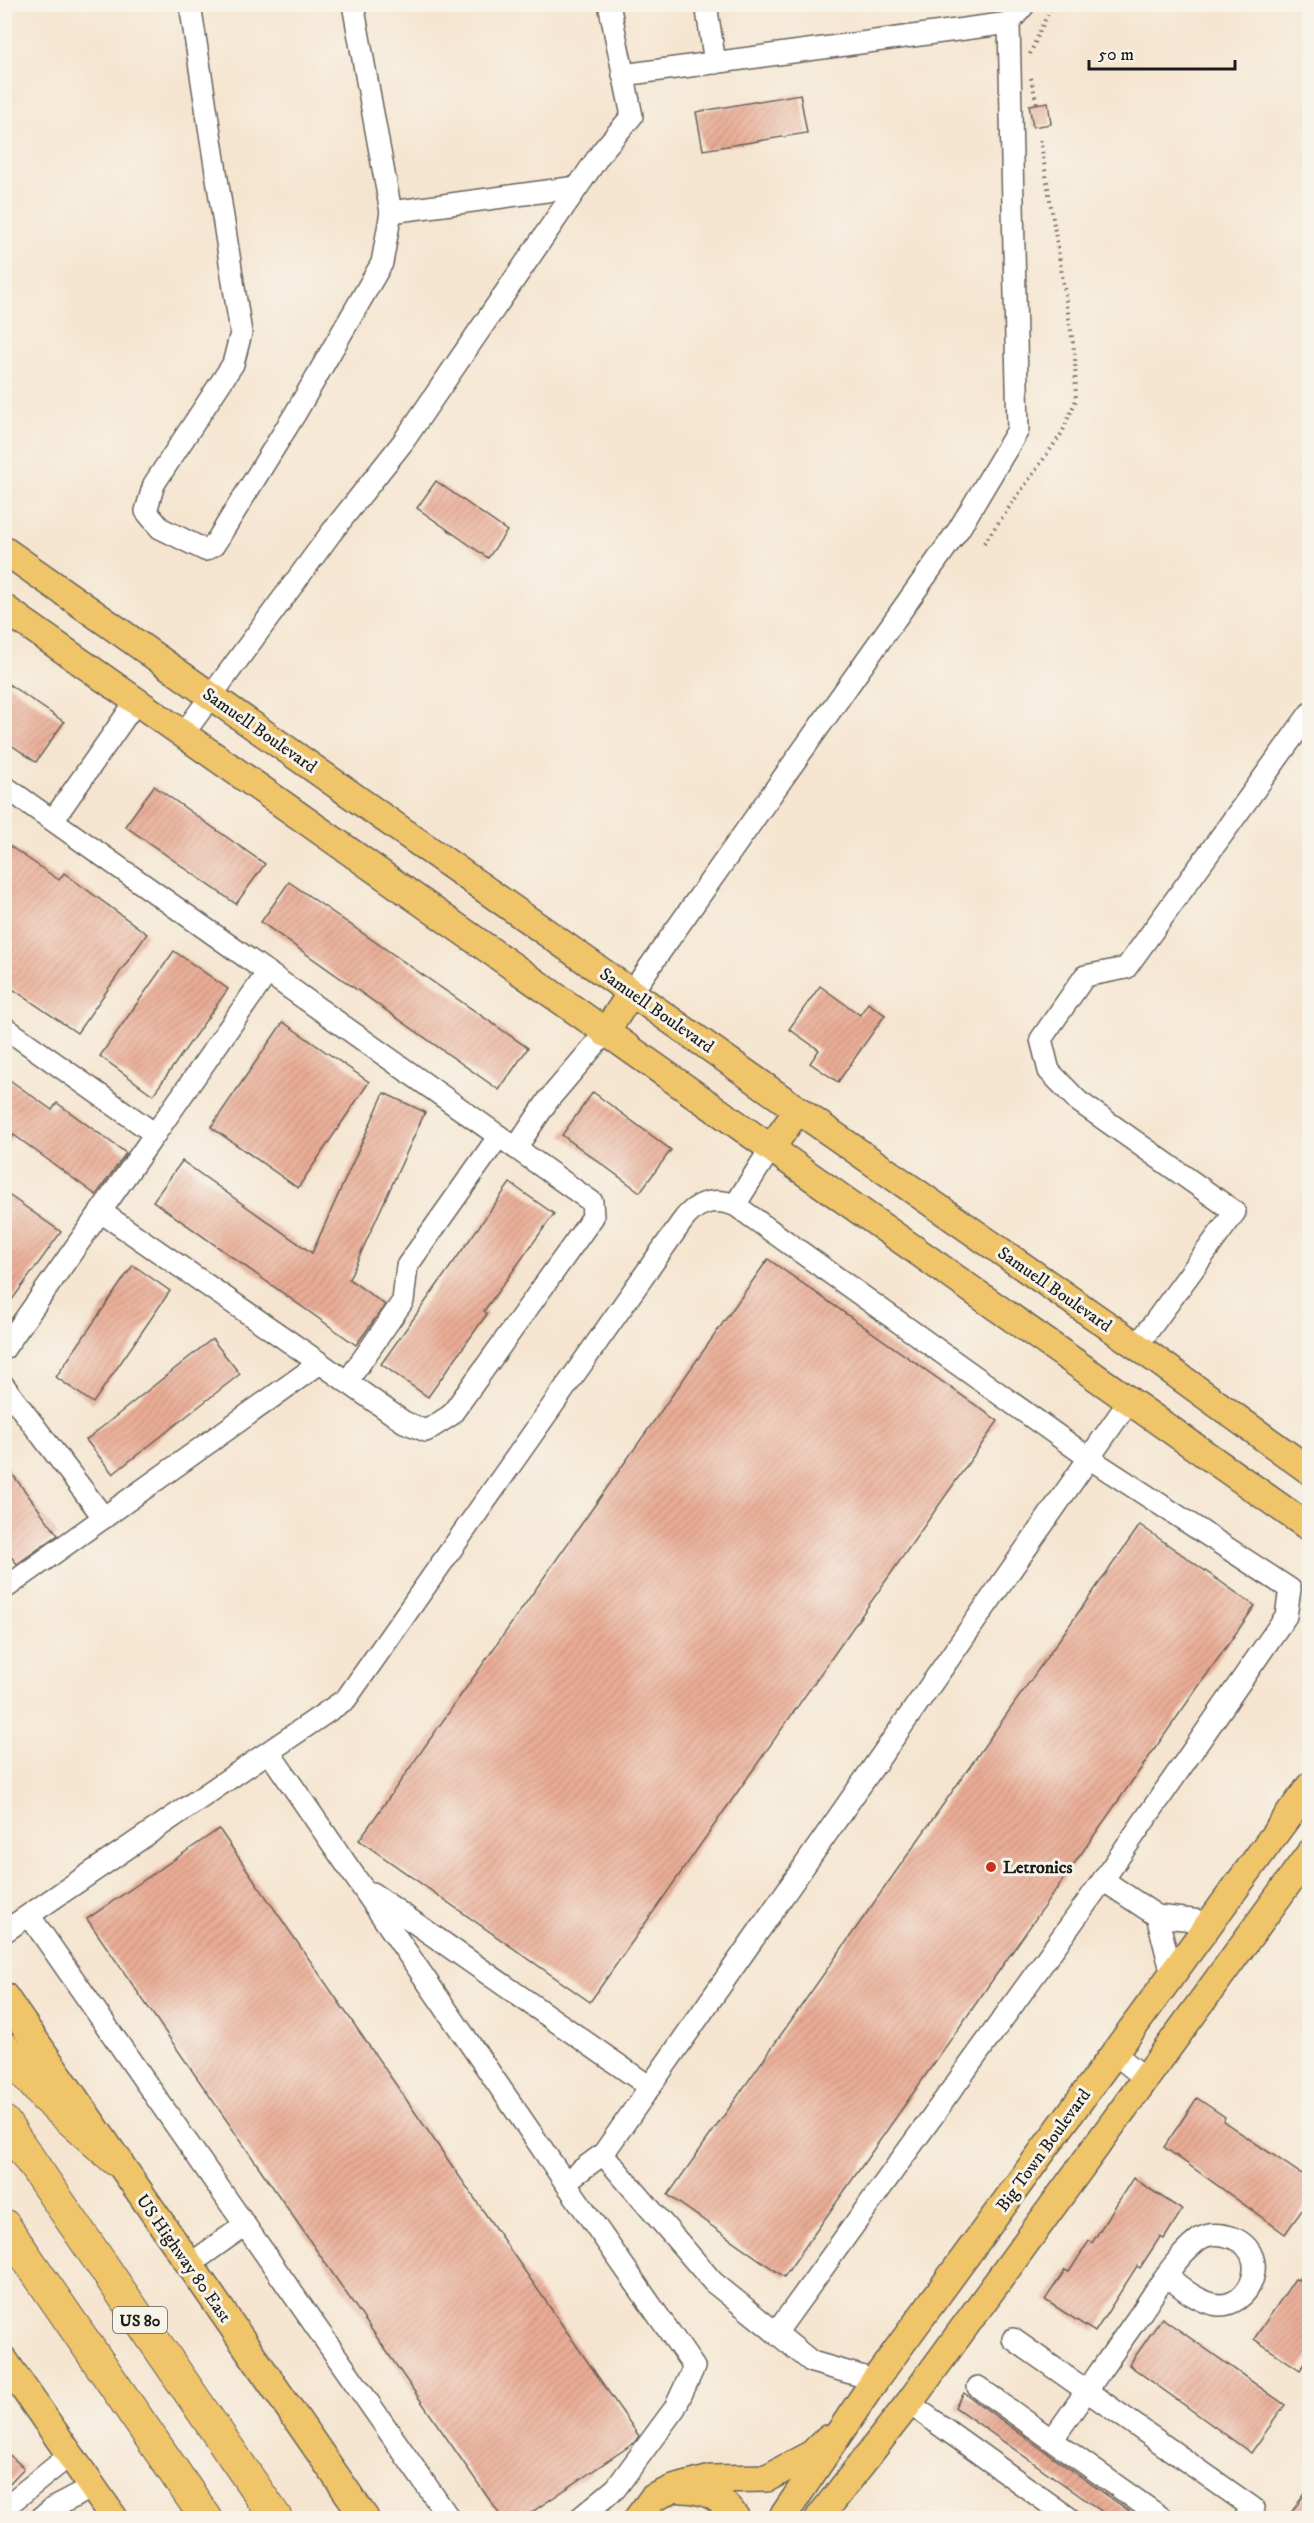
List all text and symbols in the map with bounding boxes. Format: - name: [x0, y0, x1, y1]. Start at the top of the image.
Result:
- scale bar: [1089, 33, 1234, 71]
- text: 50 m: [1098, 44, 1134, 66]
- street label: Samuell Boulevard: [198, 683, 321, 778]
- street label: Samuell Boulevard: [595, 963, 718, 1058]
- street label: Samuell Boulevard: [993, 1242, 1116, 1337]
- place label: Letronics: [1003, 1857, 1072, 1879]
- marker: Letronics: [984, 1860, 998, 1874]
- street label: Big Town Boulevard: [992, 2085, 1096, 2216]
- street label: US Highway 80 East: [131, 2190, 236, 2327]
- road number: US 80: [113, 2307, 167, 2333]

